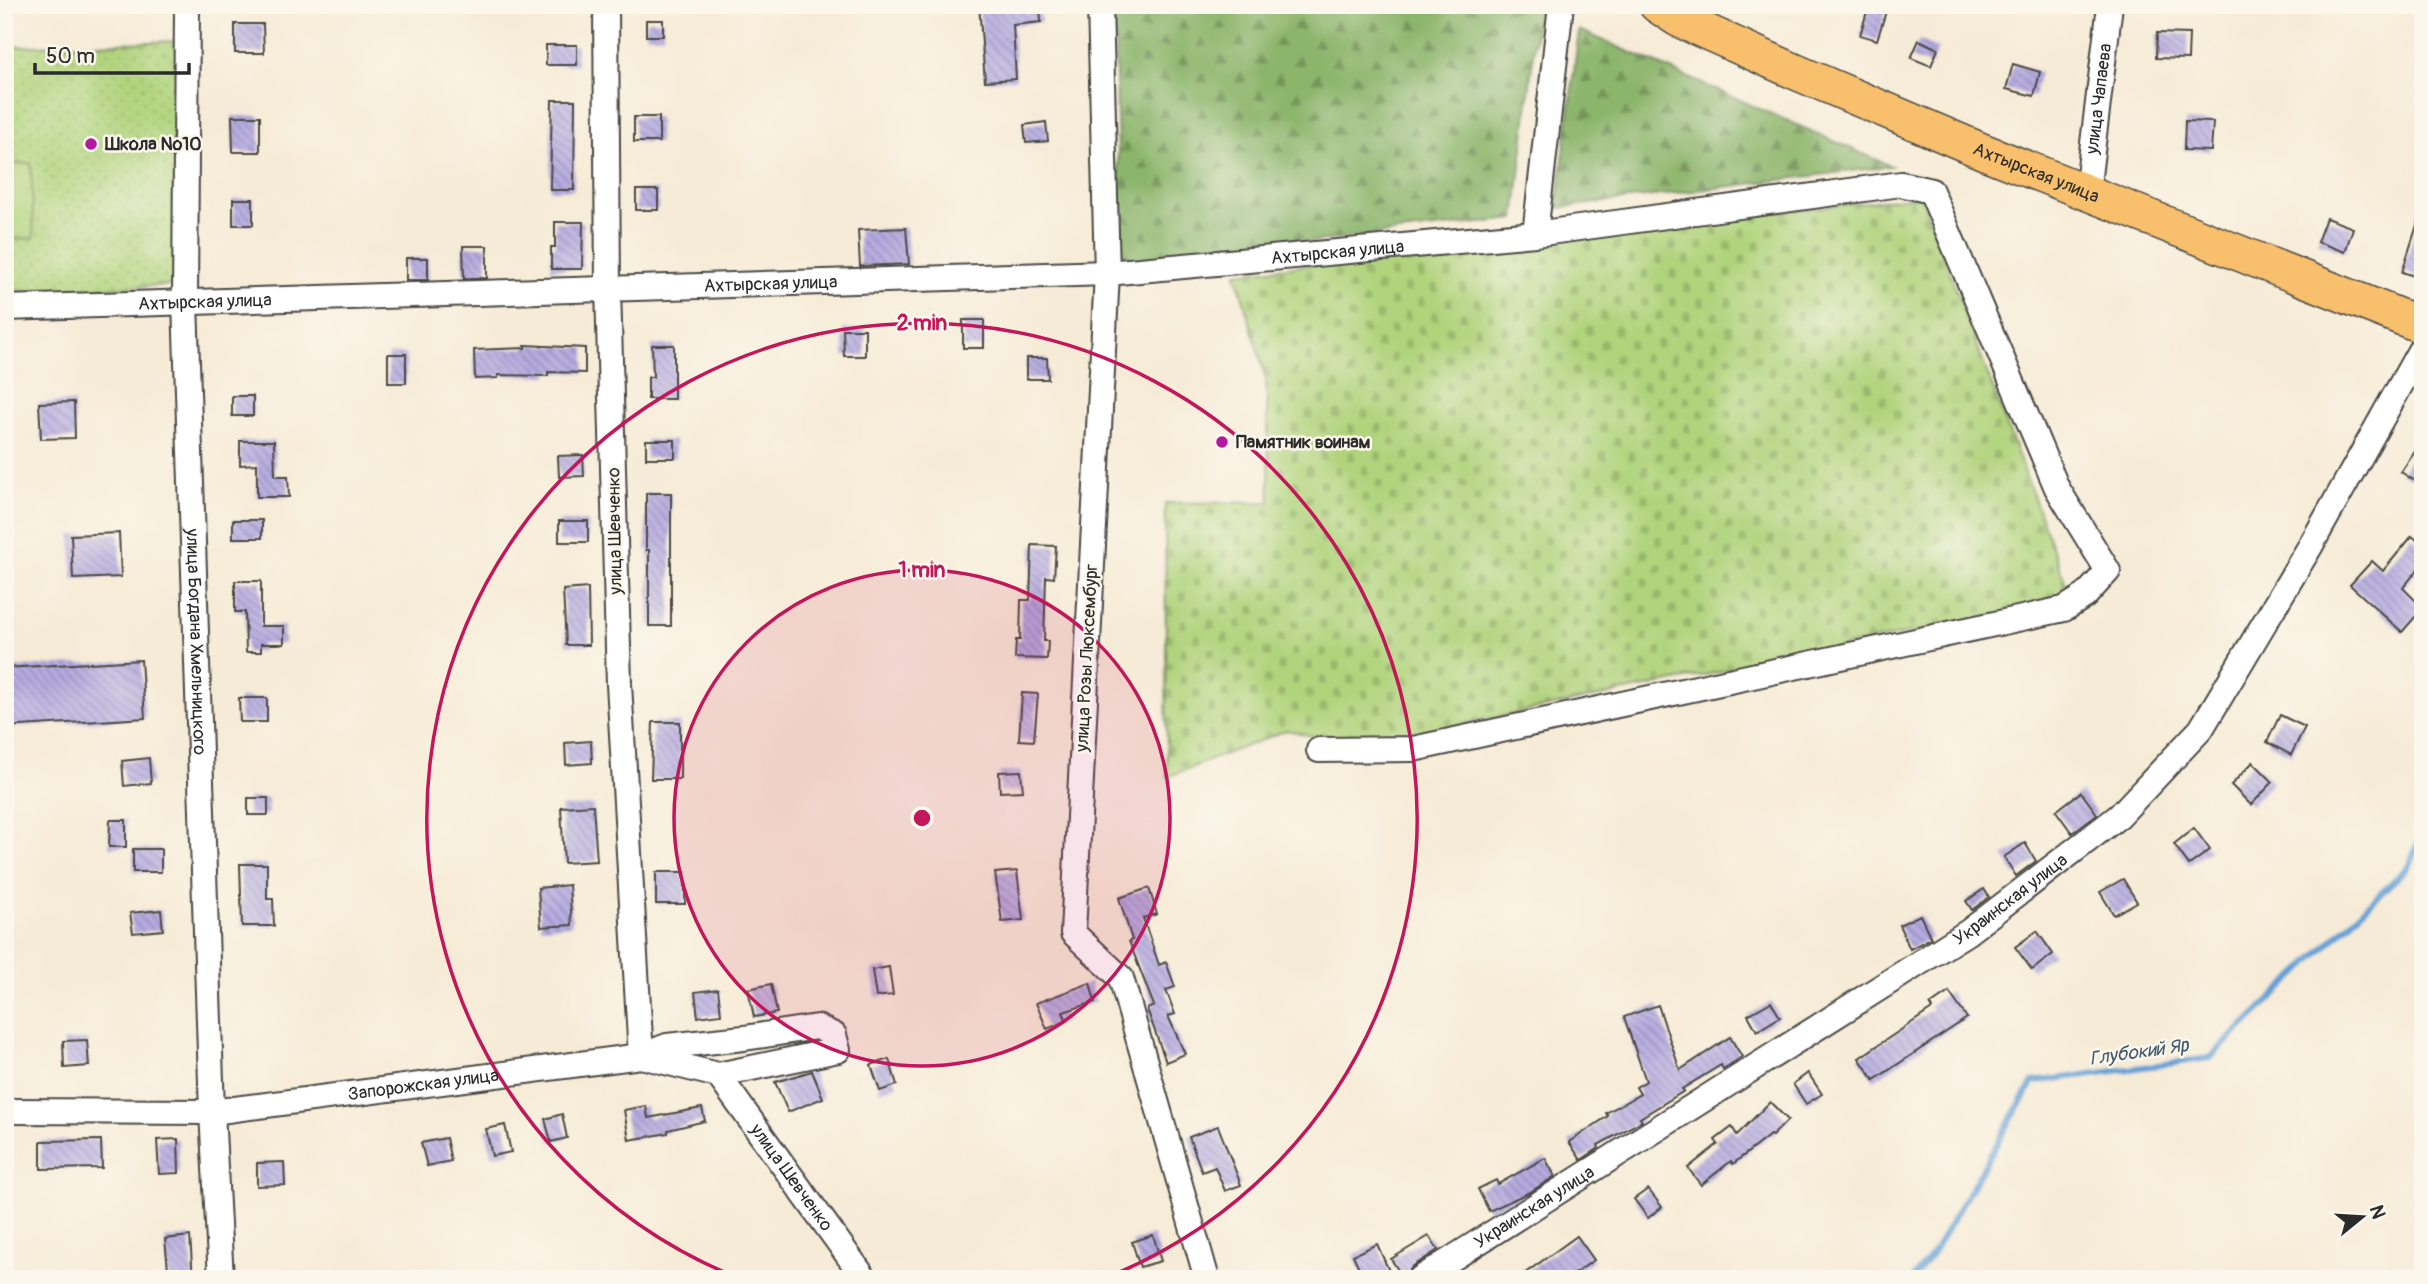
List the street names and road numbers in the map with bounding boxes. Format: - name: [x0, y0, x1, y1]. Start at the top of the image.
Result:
- street label: улица Чапаева: [2080, 42, 2117, 156]
- street label: Ахтырская улица: [1970, 137, 2103, 208]
- street label: Ахтырская улица: [1270, 234, 1405, 270]
- street label: Ахтырская улица: [703, 270, 838, 297]
- street label: Ахтырская улица: [138, 288, 272, 315]
- street label: улица Шевченко: [602, 467, 628, 596]
- street label: улица Богдана Хмельницкого: [181, 527, 212, 756]
- street label: улица Розы Люксембург: [1071, 563, 1103, 754]
- street label: Украинская улица: [1949, 848, 2072, 950]
- street label: Запорожская улица: [346, 1063, 500, 1106]
- street label: улица Шевченко: [745, 1118, 838, 1236]
- street label: Украинская улица: [1470, 1160, 1599, 1253]

